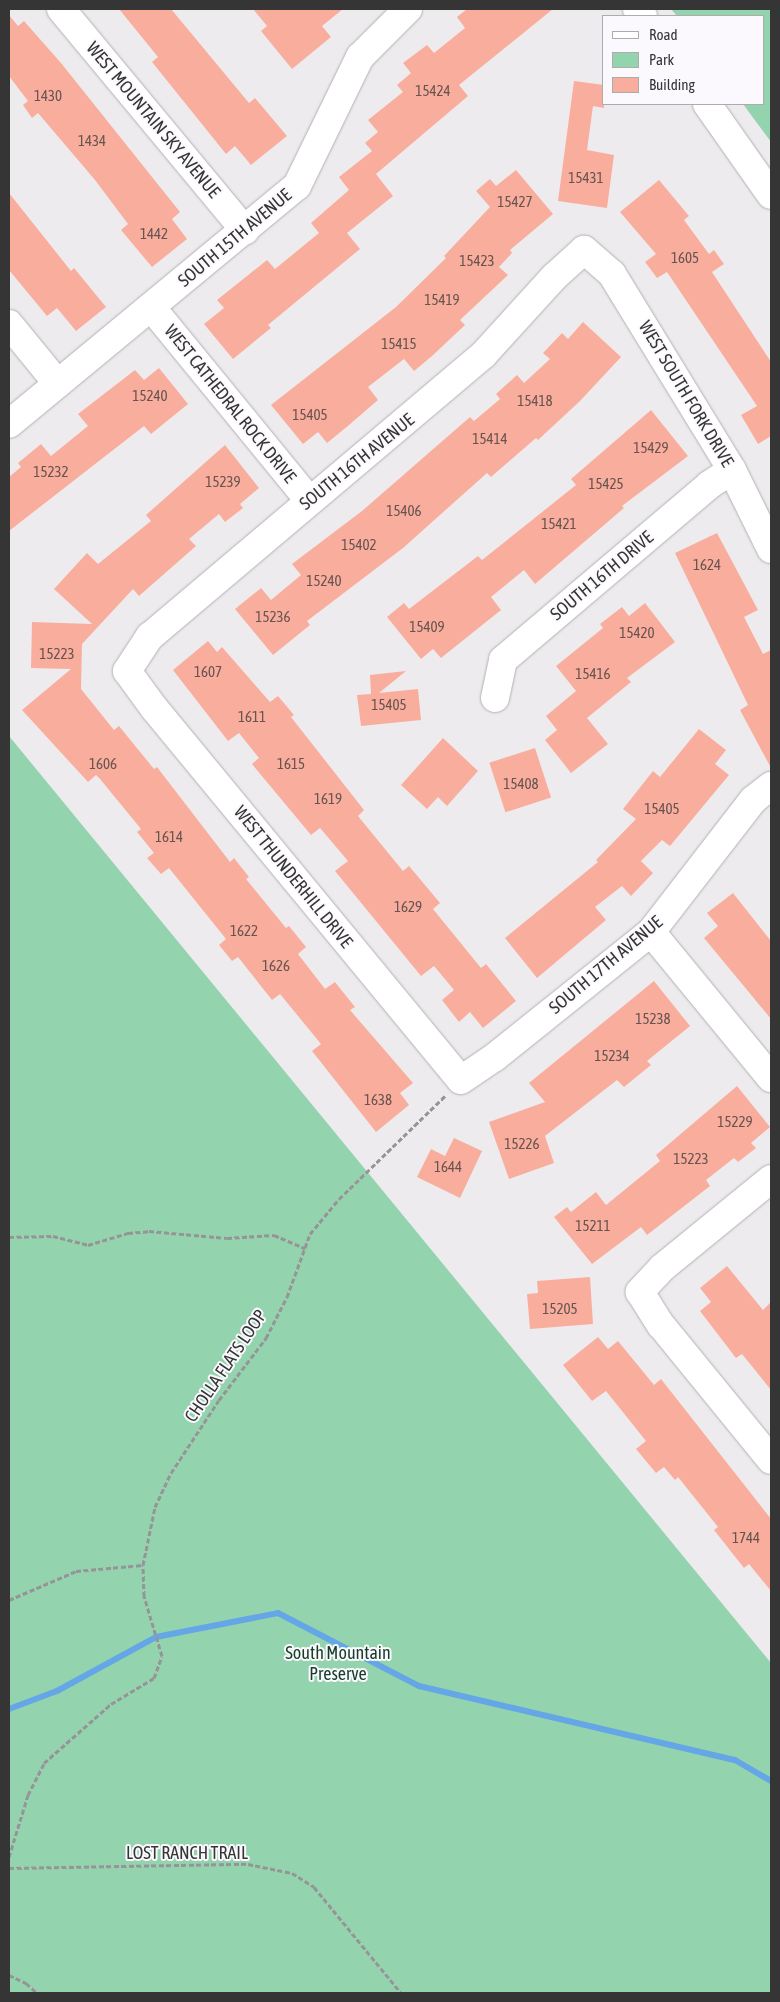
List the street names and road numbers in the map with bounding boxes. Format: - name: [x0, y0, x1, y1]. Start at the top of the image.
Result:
- street label: WEST MOUNTAIN SKY AVENUE: [81, 38, 225, 202]
- street label: SOUTH 15TH AVENUE: [174, 184, 296, 292]
- street label: WEST SOUTH FORK DRIVE: [634, 317, 738, 471]
- street label: WEST CATHEDRAL ROCK DRIVE: [160, 321, 300, 487]
- street label: SOUTH 16TH AVENUE: [295, 409, 419, 515]
- street label: SOUTH 16TH DRIVE: [546, 527, 658, 625]
- street label: WEST THUNDERHILL DRIVE: [229, 802, 357, 952]
- street label: SOUTH 17TH AVENUE: [545, 911, 667, 1019]
- street label: CHOLLA FLATS LOOP: [180, 1306, 272, 1426]
- street label: LOST RANCH TRAIL: [126, 1842, 248, 1864]

